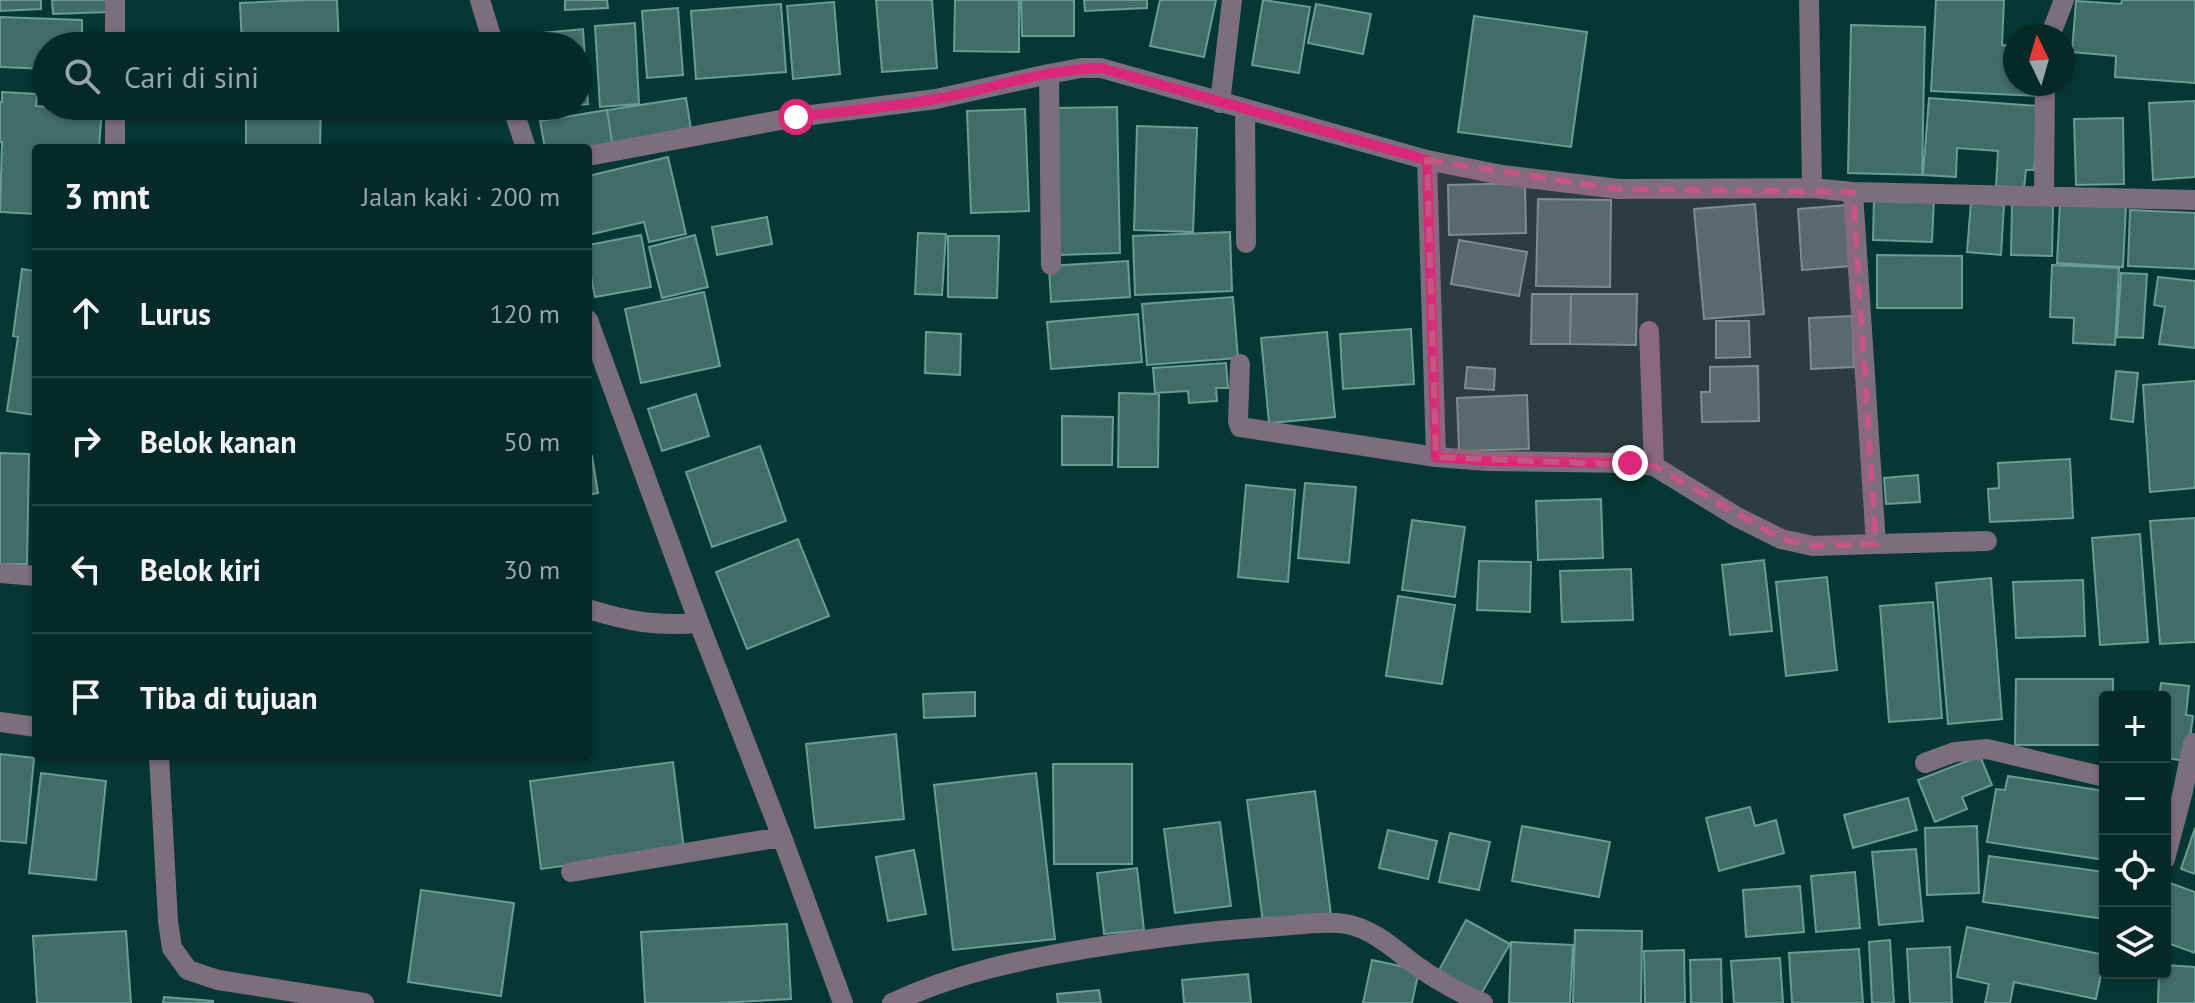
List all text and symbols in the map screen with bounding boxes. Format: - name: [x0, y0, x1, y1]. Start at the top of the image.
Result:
- north arrow: [2003, 24, 2075, 96]
- search box: [32, 32, 592, 120]
- icon: search: [60, 54, 104, 98]
- text: Cari di sini: [124, 57, 259, 96]
- route start: [778, 99, 814, 135]
- text: 3 mnt: [64, 174, 150, 218]
- text: Jalan kaki · 200 m: [362, 180, 560, 213]
- icon: ahead: [64, 291, 108, 335]
- text: Lurus: [140, 294, 211, 333]
- text: 120 m: [489, 297, 560, 330]
- icon: right: [64, 419, 108, 463]
- text: Belok kanan: [140, 422, 297, 461]
- text: 50 m: [504, 425, 560, 458]
- route end: [1612, 445, 1648, 481]
- icon: left: [64, 547, 108, 591]
- text: Belok kiri: [140, 550, 261, 589]
- text: 30 m: [504, 553, 560, 586]
- icon: arrive: [64, 675, 108, 719]
- text: Tiba di tujuan: [140, 678, 318, 717]
- map controls: [2099, 691, 2171, 979]
- button: +: [2099, 691, 2171, 763]
- button: −: [2099, 763, 2171, 835]
- button: locate: [2099, 835, 2171, 907]
- button: layers: [2099, 907, 2171, 979]

